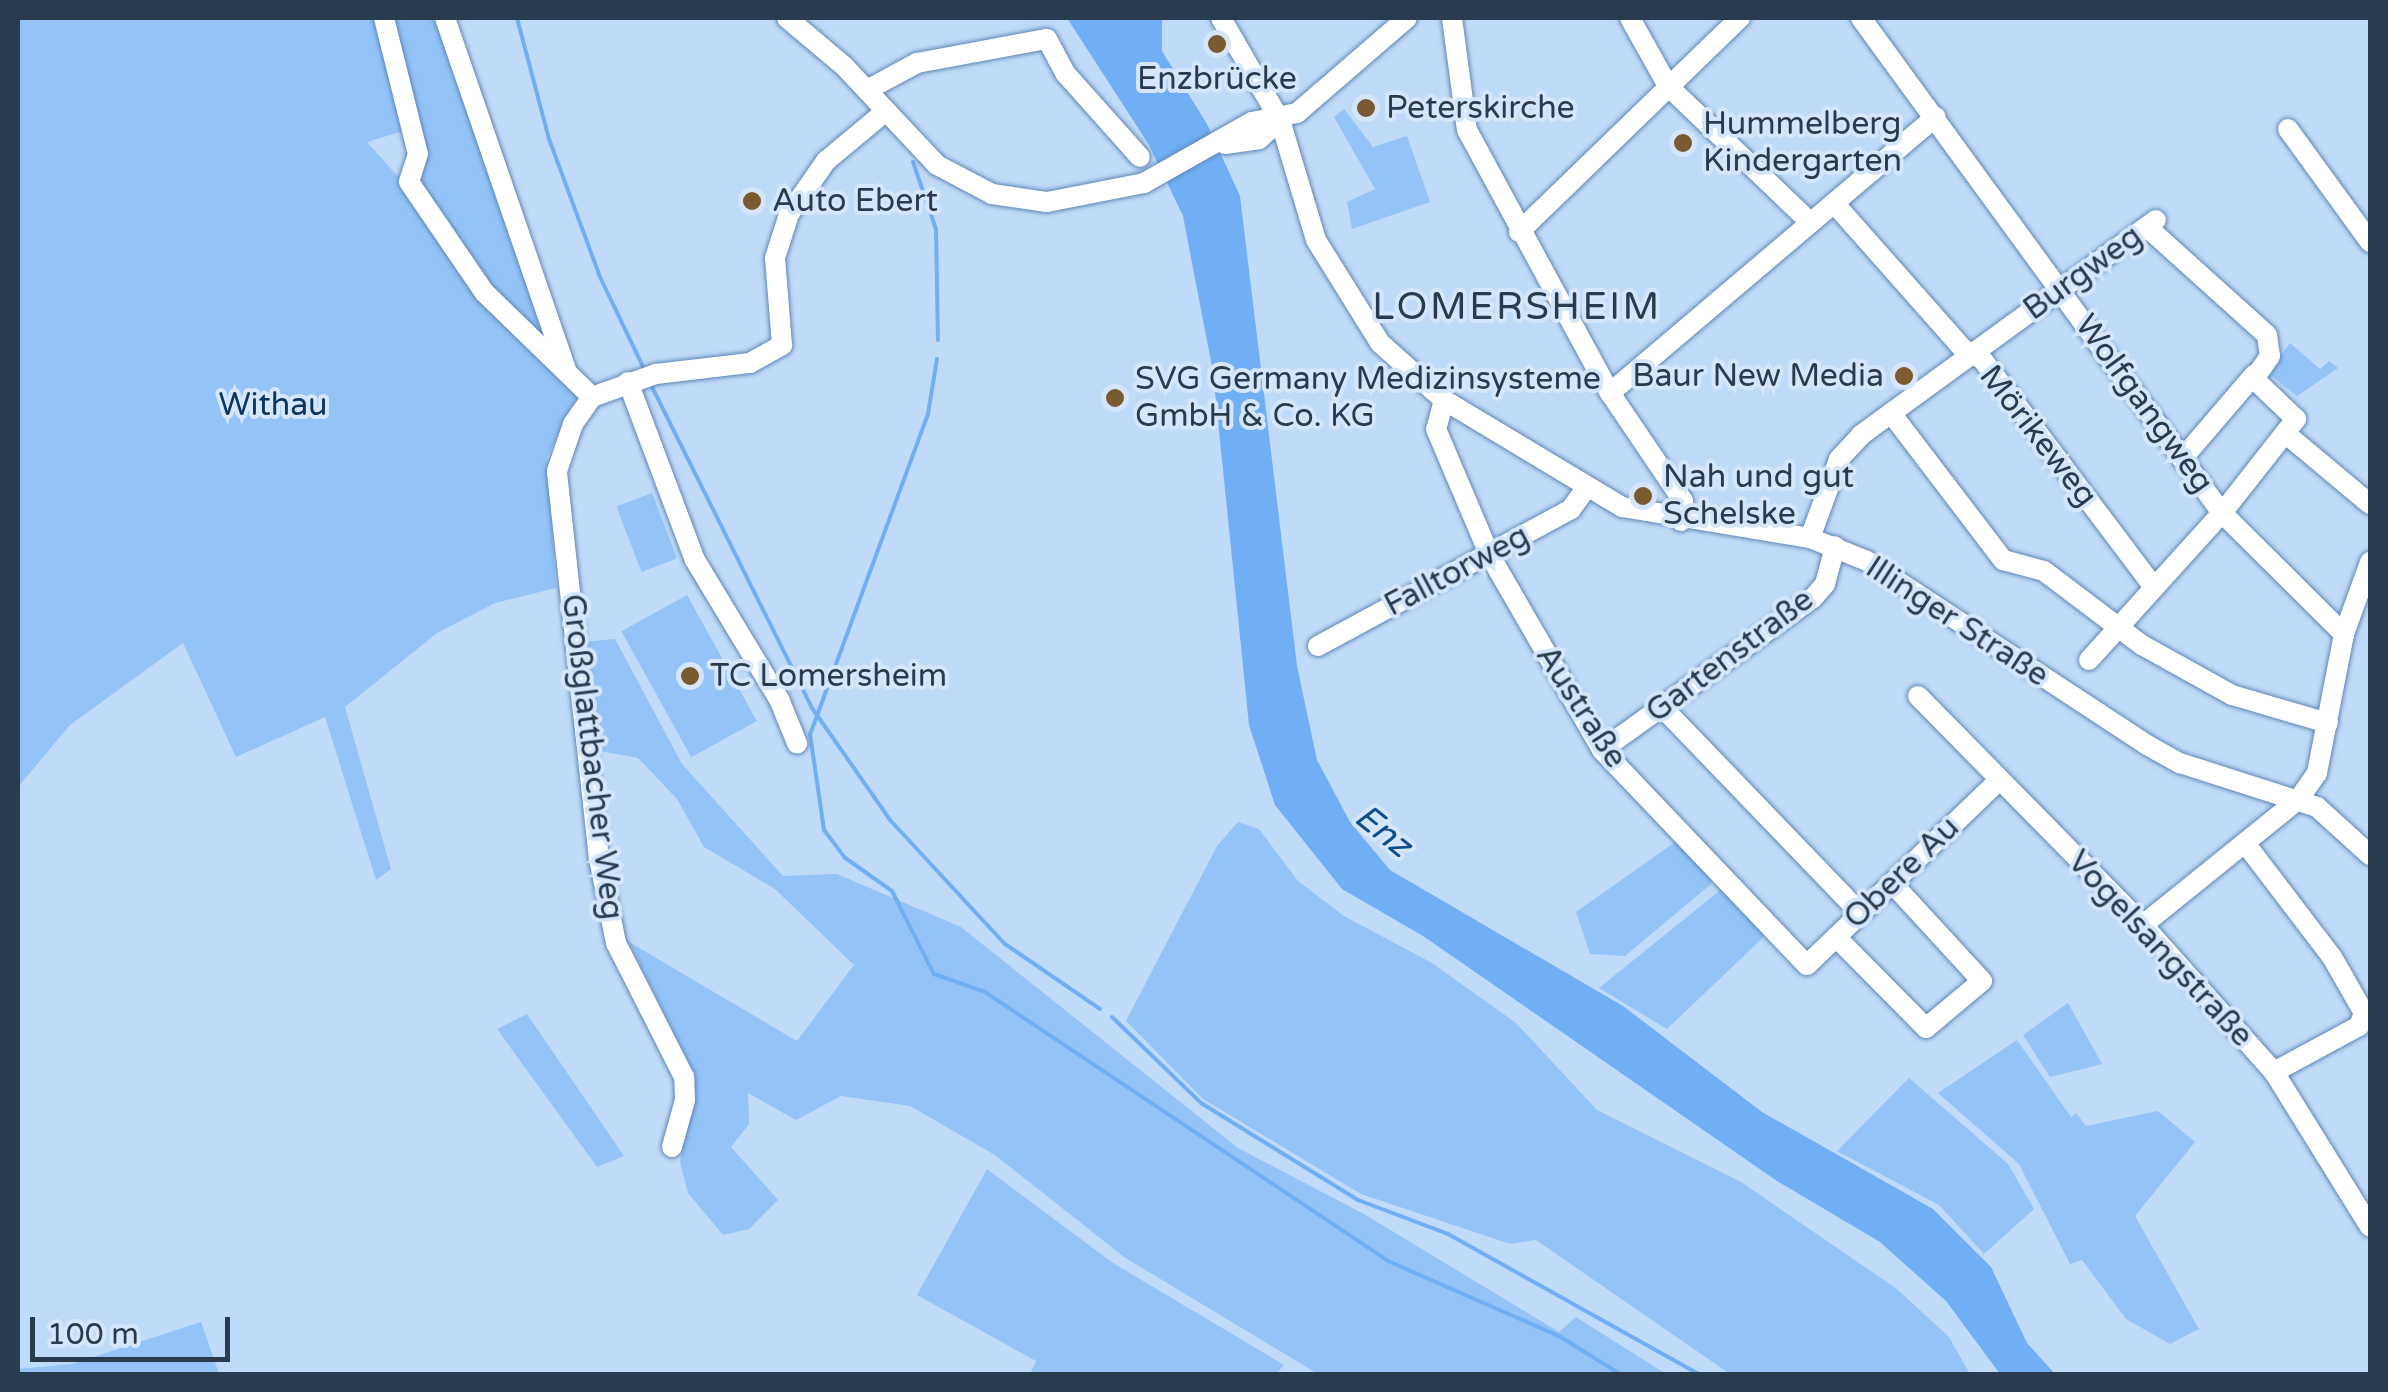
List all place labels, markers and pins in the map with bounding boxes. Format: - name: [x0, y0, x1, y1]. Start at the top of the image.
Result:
- marker: Enzbrücke: [1206, 33, 1228, 55]
- place label: Enzbrücke: [1137, 60, 1297, 98]
- place label: Peterskirche: [1386, 89, 1575, 127]
- marker: Peterskirche: [1355, 97, 1377, 119]
- place label: Hummelberg Kindergarten: [1703, 106, 1902, 181]
- marker: Hummelberg Kindergarten: [1672, 132, 1694, 154]
- place label: Auto Ebert: [772, 182, 938, 220]
- marker: Auto Ebert: [741, 190, 763, 212]
- place label: Baur New Media: [1632, 357, 1884, 395]
- place label: SVG Germany Medizinsysteme GmbH & Co. KG: [1135, 361, 1601, 436]
- marker: Baur New Media: [1893, 365, 1915, 387]
- marker: SVG Germany Medizinsysteme GmbH & Co. KG: [1104, 387, 1126, 409]
- place label: Nah und gut Schelske: [1663, 459, 1854, 534]
- marker: Nah und gut Schelske: [1632, 485, 1654, 507]
- place label: TC Lomersheim: [710, 657, 947, 695]
- marker: TC Lomersheim: [679, 665, 701, 687]

